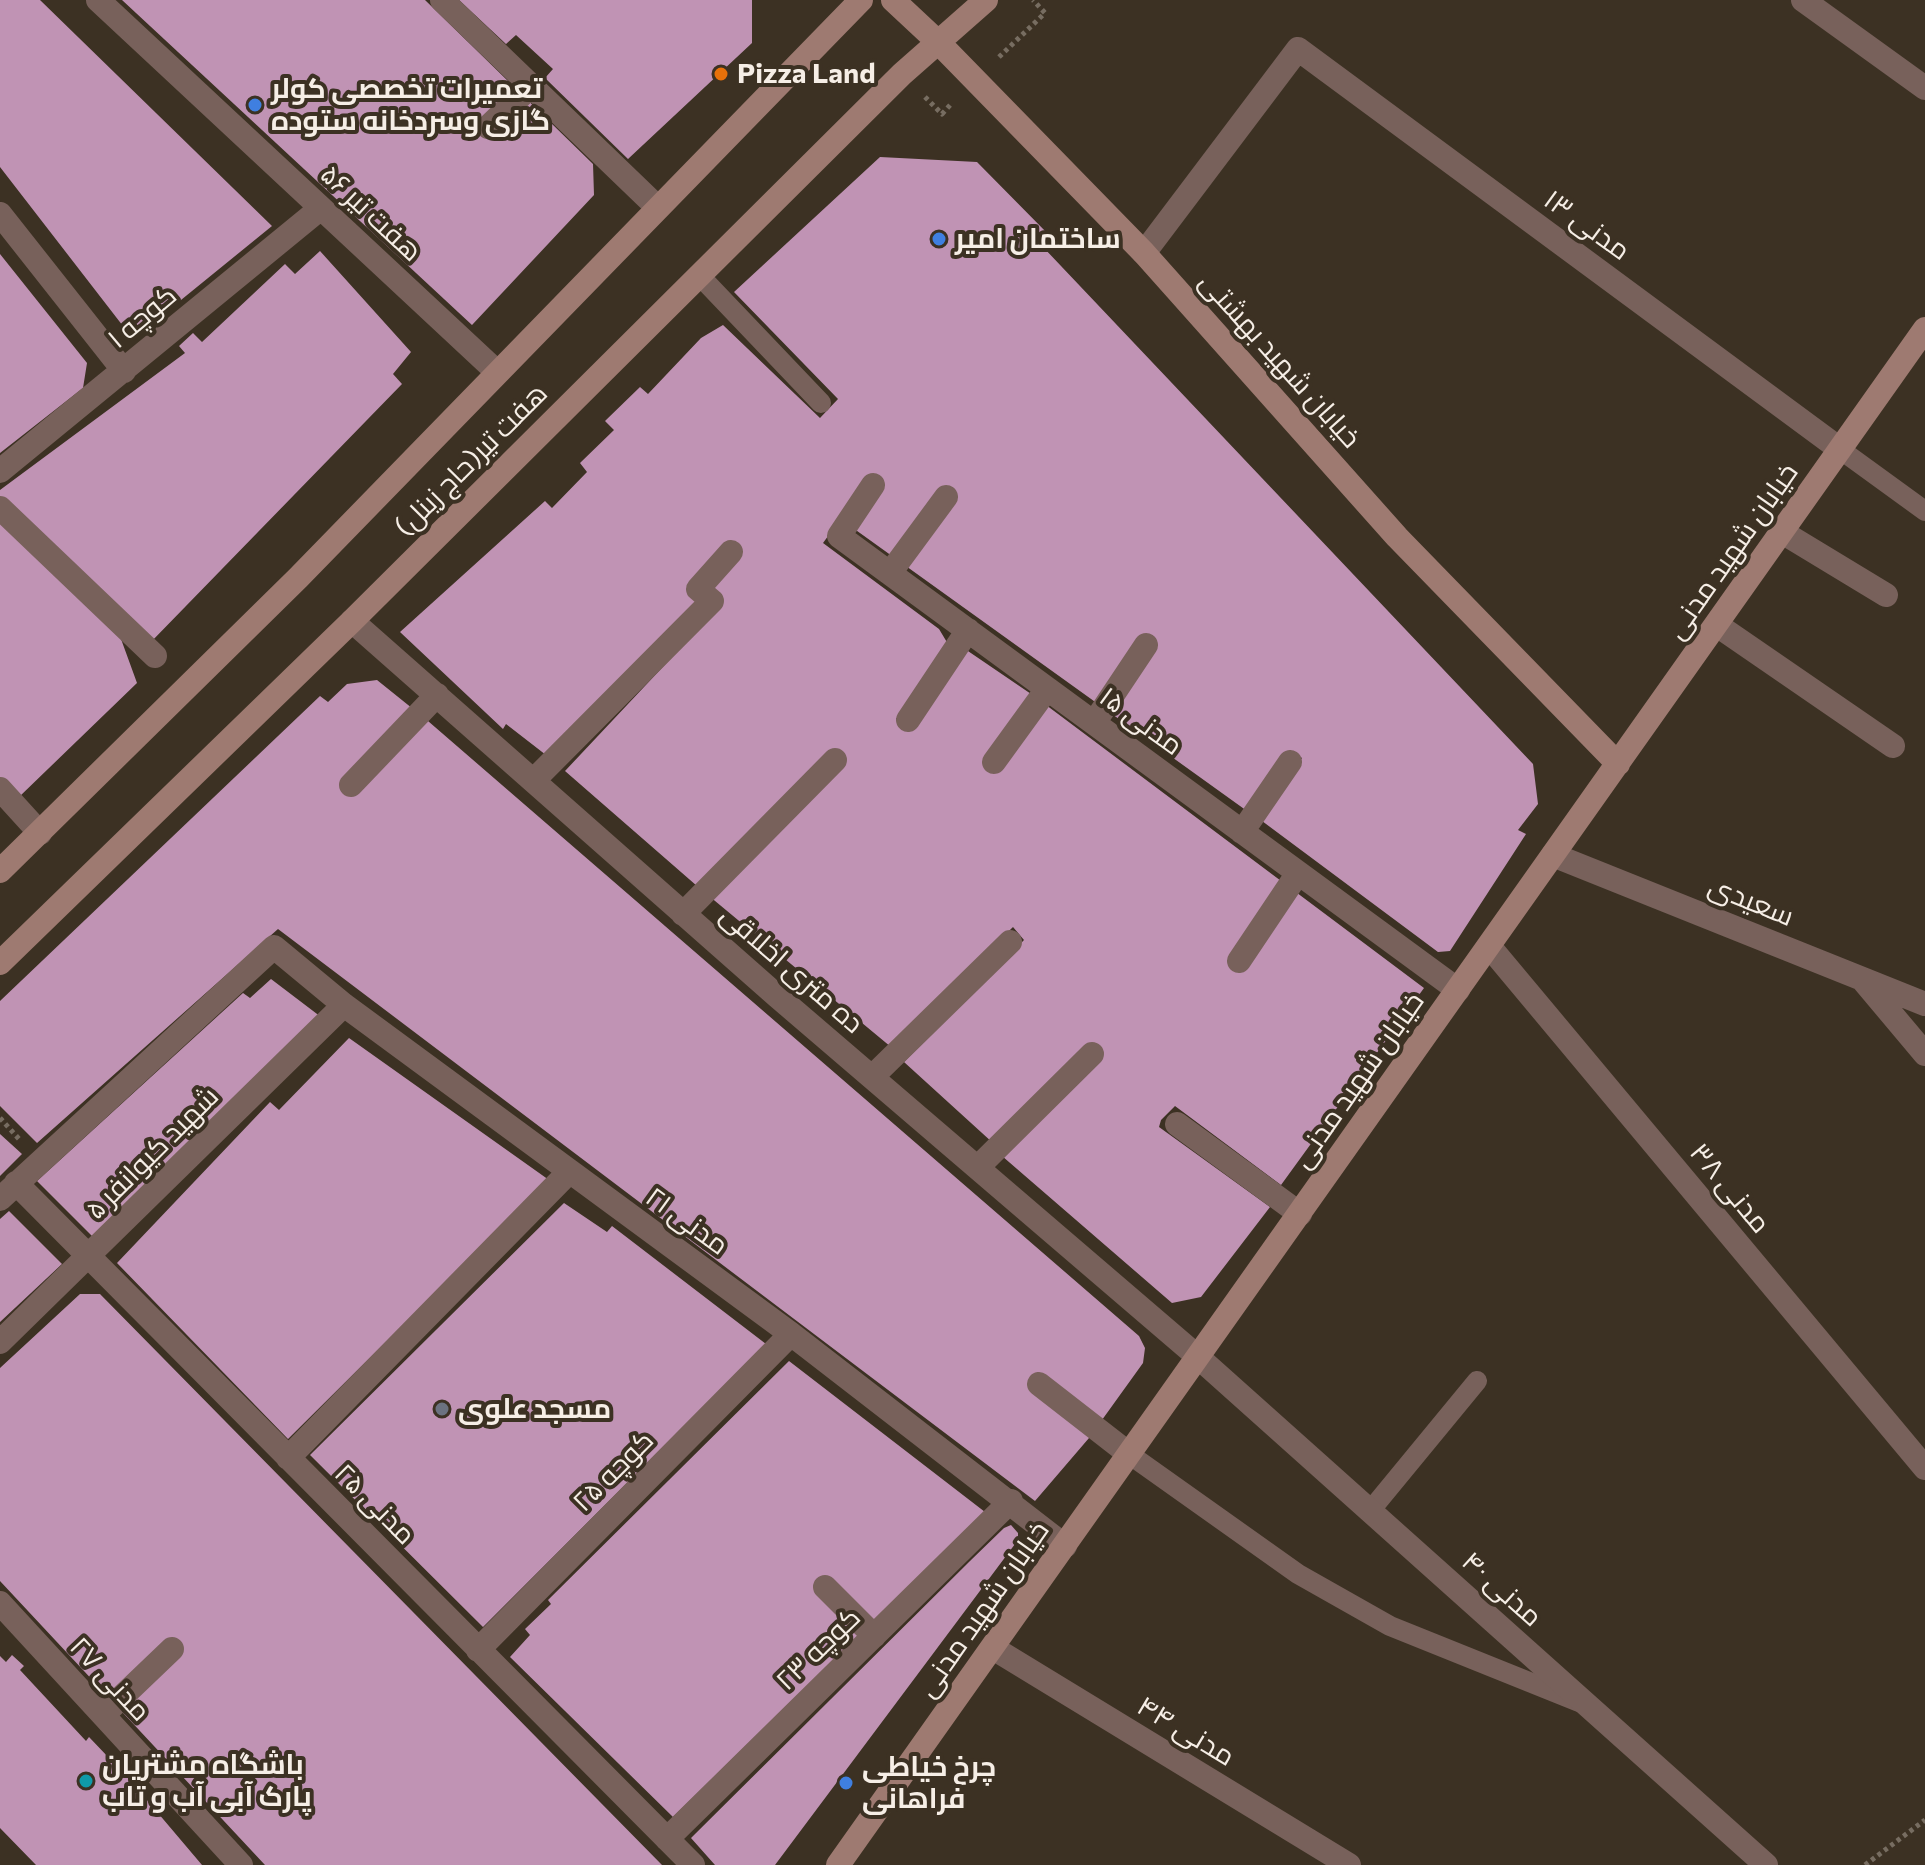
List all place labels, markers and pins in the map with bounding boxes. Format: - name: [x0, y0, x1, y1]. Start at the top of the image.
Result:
- place label: Pizza Land: [737, 57, 876, 91]
- marker: Pizza Land: [712, 65, 730, 83]
- place label: تعمیرات تخصصی کولر گازی وسردخانه ستوده: [271, 72, 550, 138]
- marker: تعمیرات تخصصی کولر گازی وسردخانه ستوده: [246, 96, 264, 114]
- place label: ساختمان امیر: [955, 222, 1121, 256]
- marker: ساختمان امیر: [930, 230, 948, 248]
- place label: مسجد علوی: [458, 1392, 611, 1426]
- marker: مسجد علوی: [433, 1400, 451, 1418]
- place label: باشگاه مشتریان پارک آبی آب و تاب: [102, 1748, 312, 1814]
- place label: چرخ خیاطی فراهانی: [862, 1750, 996, 1816]
- marker: باشگاه مشتریان پارک آبی آب و تاب: [77, 1772, 95, 1790]
- marker: چرخ خیاطی فراهانی: [837, 1774, 855, 1792]

